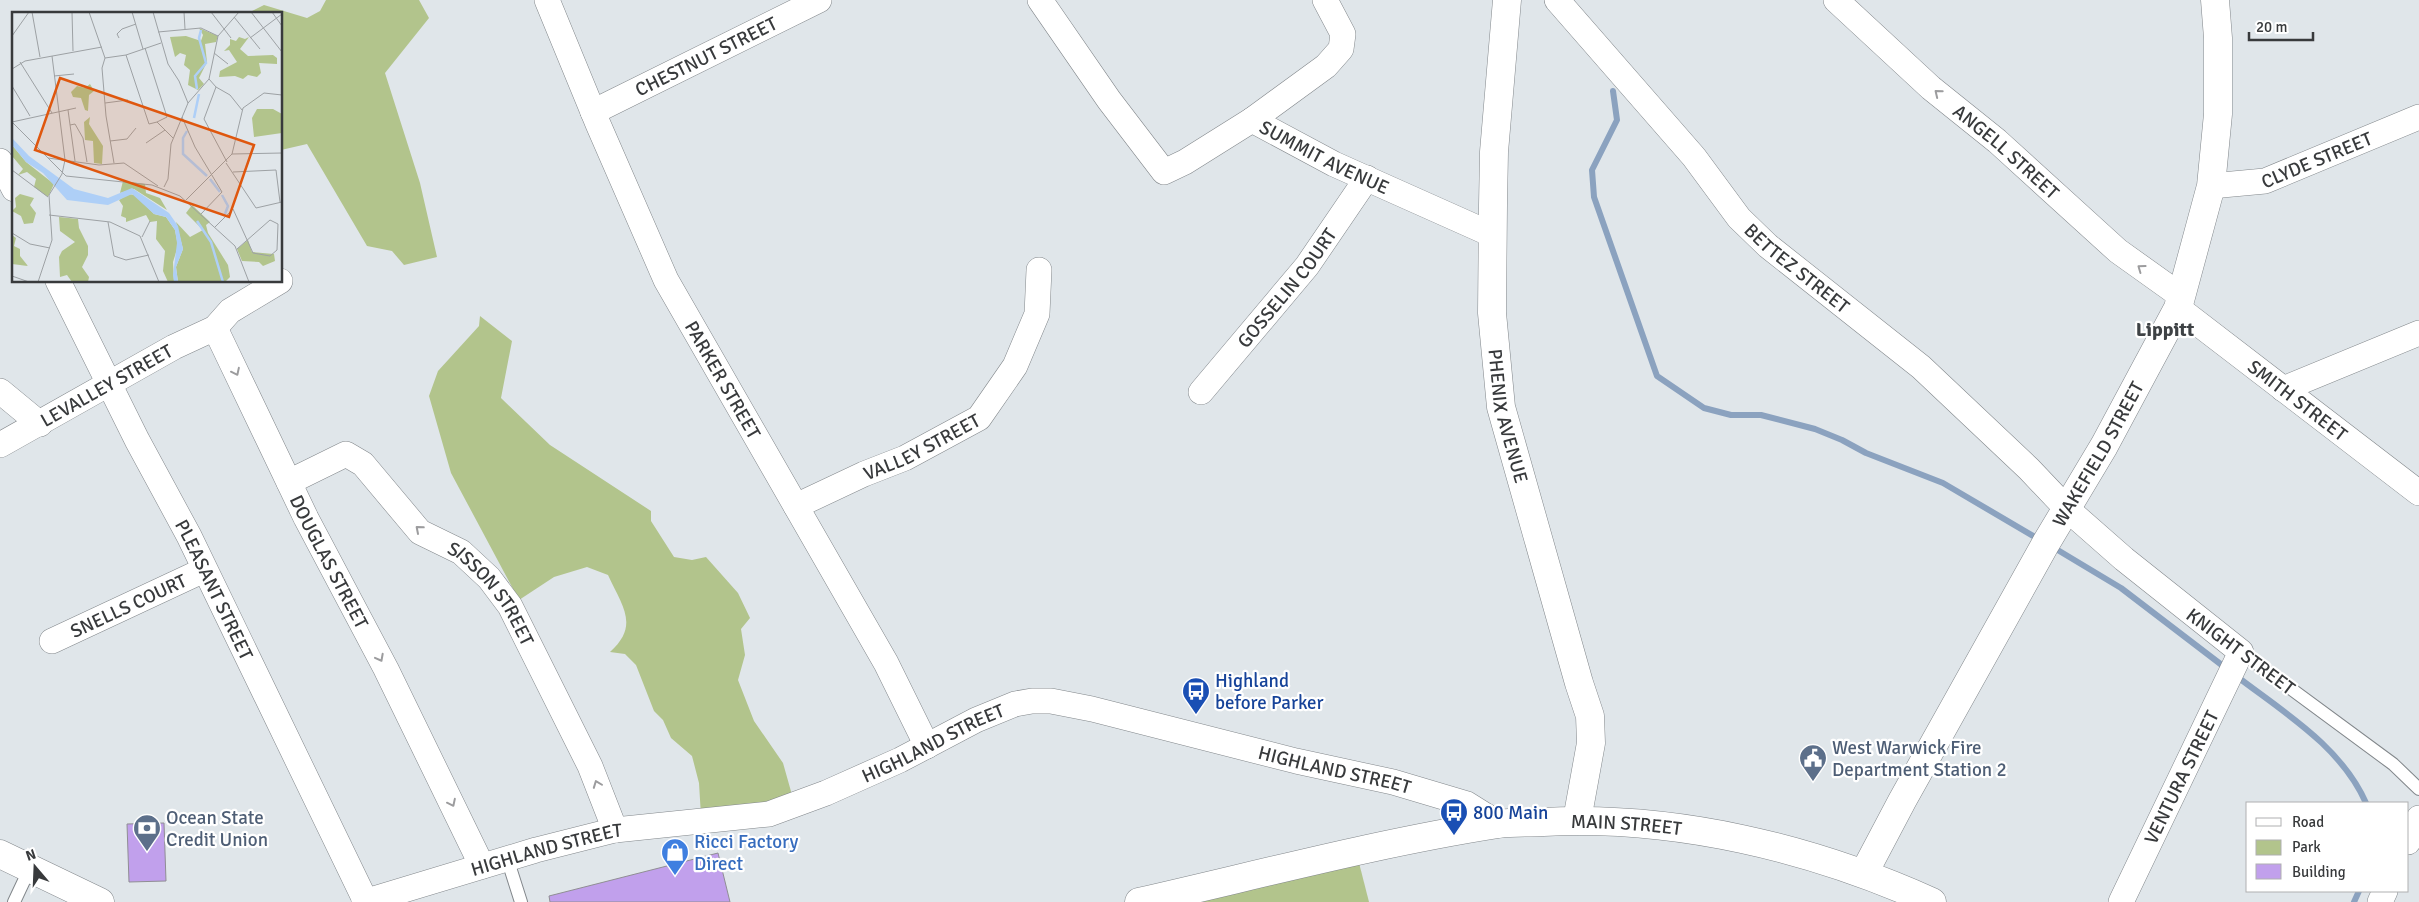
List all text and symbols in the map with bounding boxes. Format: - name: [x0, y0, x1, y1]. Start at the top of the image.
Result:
- scale bar: [2249, 10, 2313, 42]
- street label: CHESTNUT STREET: [631, 11, 782, 102]
- inset map: [12, 12, 282, 282]
- text: 20 m: [2256, 18, 2287, 36]
- one-way arrow: [1935, 90, 1944, 99]
- street label: ANGELL STREET: [1948, 99, 2064, 205]
- street label: SUMMIT AVENUE: [1255, 115, 1393, 200]
- street label: CLYDE STREET: [2258, 127, 2377, 194]
- street label: BETTEZ STREET: [1739, 219, 1855, 319]
- street label: GOSSELIN COURT: [1232, 223, 1343, 353]
- one-way arrow: [2138, 265, 2147, 273]
- street label: PARKER STREET: [679, 317, 766, 444]
- district label: Lippitt: [2136, 317, 2195, 342]
- street label: LEVALLEY STREET: [37, 339, 178, 433]
- street label: PHENIX AVENUE: [1482, 348, 1533, 486]
- street label: SMITH STREET: [2243, 355, 2352, 447]
- one-way arrow: [230, 367, 240, 376]
- street label: WAKEFIELD STREET: [2048, 377, 2150, 531]
- street label: VALLEY STREET: [860, 408, 985, 486]
- street label: DOUGLAS STREET: [284, 491, 374, 633]
- street label: PLEASANT STREET: [169, 515, 258, 665]
- one-way arrow: [415, 526, 424, 535]
- street label: SISSON STREET: [444, 536, 539, 650]
- street label: SNELLS COURT: [67, 569, 191, 644]
- street label: KNIGHT STREET: [2181, 603, 2300, 701]
- one-way arrow: [374, 652, 384, 661]
- place label: Highland before Parker: [1215, 669, 1324, 715]
- bus stop icon: Highland before Parker: [1181, 676, 1211, 715]
- street label: HIGHLAND STREET: [858, 698, 1009, 788]
- street label: VENTURA STREET: [2139, 706, 2225, 848]
- place label: West Warwick Fire Department Station 2: [1832, 736, 2007, 782]
- street label: HIGHLAND STREET: [1256, 741, 1414, 800]
- public building icon: West Warwick Fire Department Station 2: [1798, 743, 1828, 782]
- one-way arrow: [593, 780, 603, 789]
- bus stop icon: 800 Main: [1439, 797, 1469, 836]
- one-way arrow: [446, 798, 456, 807]
- place label: 800 Main: [1473, 801, 1549, 825]
- legend: [2246, 802, 2409, 892]
- place label: Ocean State Credit Union: [166, 806, 268, 852]
- street label: MAIN STREET: [1571, 810, 1684, 841]
- bank icon: Ocean State Credit Union: [132, 813, 162, 852]
- text: Road: [2292, 813, 2324, 831]
- street label: HIGHLAND STREET: [468, 818, 624, 882]
- place label: Ricci Factory Direct: [694, 830, 799, 876]
- shop icon: Ricci Factory Direct: [660, 837, 690, 876]
- text: Park: [2292, 838, 2321, 856]
- north arrow: [10, 842, 60, 892]
- text: N: [24, 846, 38, 865]
- text: Building: [2292, 863, 2346, 881]

